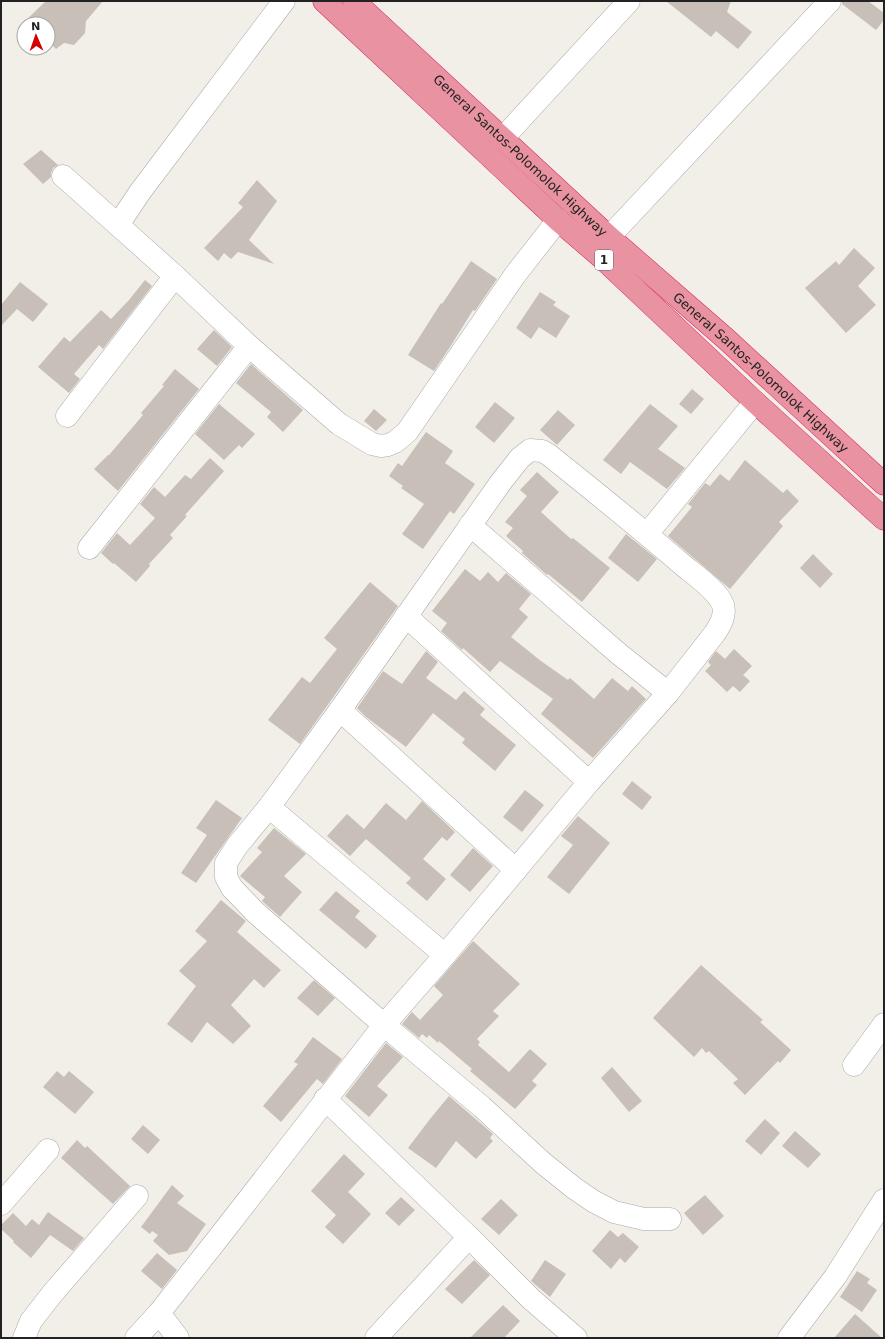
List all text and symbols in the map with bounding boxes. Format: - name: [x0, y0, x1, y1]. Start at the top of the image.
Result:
- north arrow: [16, 16, 56, 56]
- text: N: [31, 20, 41, 33]
- street label: General Santos-Polomolok Highway: [430, 71, 611, 240]
- road number: 1: [595, 250, 613, 270]
- street label: General Santos-Polomolok Highway: [670, 289, 852, 456]

